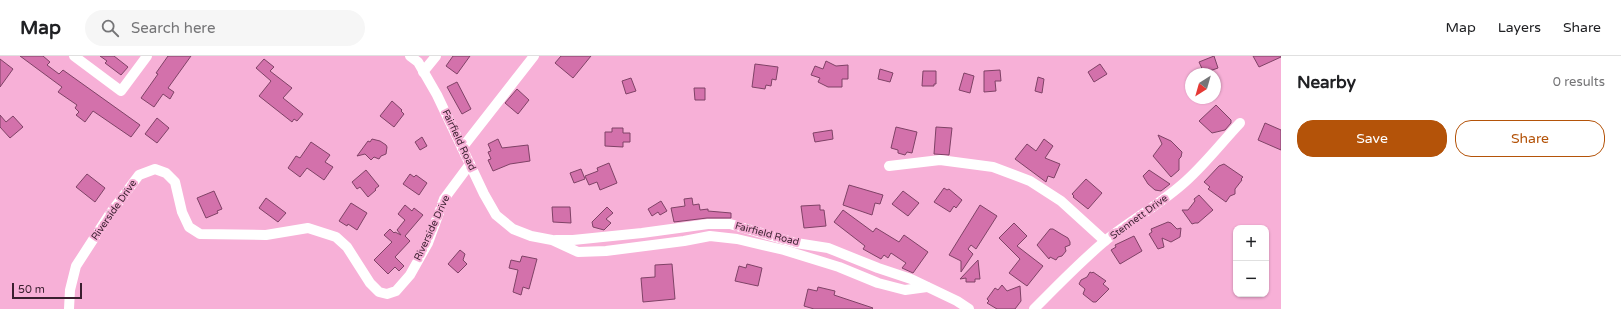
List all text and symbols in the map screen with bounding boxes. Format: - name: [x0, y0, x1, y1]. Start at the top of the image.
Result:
- search box: [85, 10, 365, 46]
- text: Map: [20, 17, 61, 39]
- icon: search: [99, 17, 121, 39]
- text: Search here: [131, 19, 215, 37]
- text: Map: [1446, 19, 1476, 36]
- text: Layers: [1498, 19, 1541, 36]
- text: Share: [1563, 19, 1601, 36]
- north arrow: [1185, 68, 1221, 104]
- text: Nearby: [1297, 72, 1356, 93]
- text: 0 results: [1553, 74, 1605, 90]
- street label: Fairfield Road: [440, 108, 478, 172]
- button: Save: [1297, 120, 1447, 157]
- button: Share: [1455, 120, 1605, 157]
- street label: Riverside Drive: [89, 177, 139, 242]
- street label: Stennett Drive: [1108, 192, 1170, 242]
- street label: Riverside Drive: [412, 193, 453, 263]
- street label: Fairfield Road: [734, 220, 800, 248]
- map controls: [1233, 225, 1269, 297]
- button: +: [1233, 225, 1269, 261]
- button: −: [1233, 261, 1269, 297]
- scale bar: [12, 281, 82, 300]
- text: 50 m: [18, 283, 45, 296]

